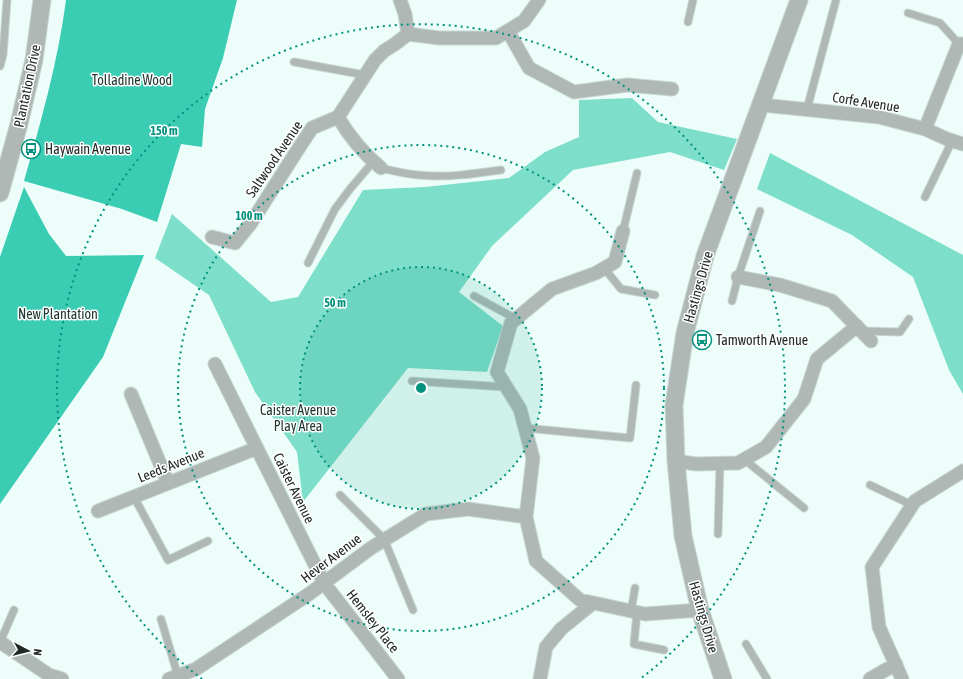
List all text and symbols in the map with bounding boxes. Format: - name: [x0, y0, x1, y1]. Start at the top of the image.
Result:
- street label: Plantation Drive: [10, 43, 44, 129]
- park label: Tolladine Wood: [92, 72, 172, 88]
- street label: Corfe Avenue: [831, 89, 901, 115]
- street label: Saltwood Avenue: [243, 118, 305, 200]
- text: 150 m: [150, 124, 178, 138]
- bus stop icon: Haywain Avenue: [20, 138, 42, 160]
- place label: Haywain Avenue: [45, 141, 131, 157]
- text: 100 m: [235, 209, 263, 223]
- street label: Hastings Drive: [680, 249, 716, 325]
- text: 50 m: [324, 296, 346, 310]
- park label: New Plantation: [18, 306, 98, 322]
- bus stop icon: Tamworth Avenue: [691, 329, 713, 351]
- place label: Tamworth Avenue: [716, 332, 808, 348]
- centre of rings: [414, 381, 428, 395]
- park label: Caister Avenue Play Area: [260, 402, 336, 434]
- street label: Leeds Avenue: [135, 444, 207, 486]
- street label: Caister Avenue: [270, 450, 318, 526]
- street label: Hever Avenue: [298, 530, 364, 586]
- street label: Hastings Drive: [686, 579, 722, 655]
- street label: Hemsley Place: [343, 586, 403, 656]
- north arrow: [8, 631, 48, 671]
- text: N: [32, 648, 44, 656]

